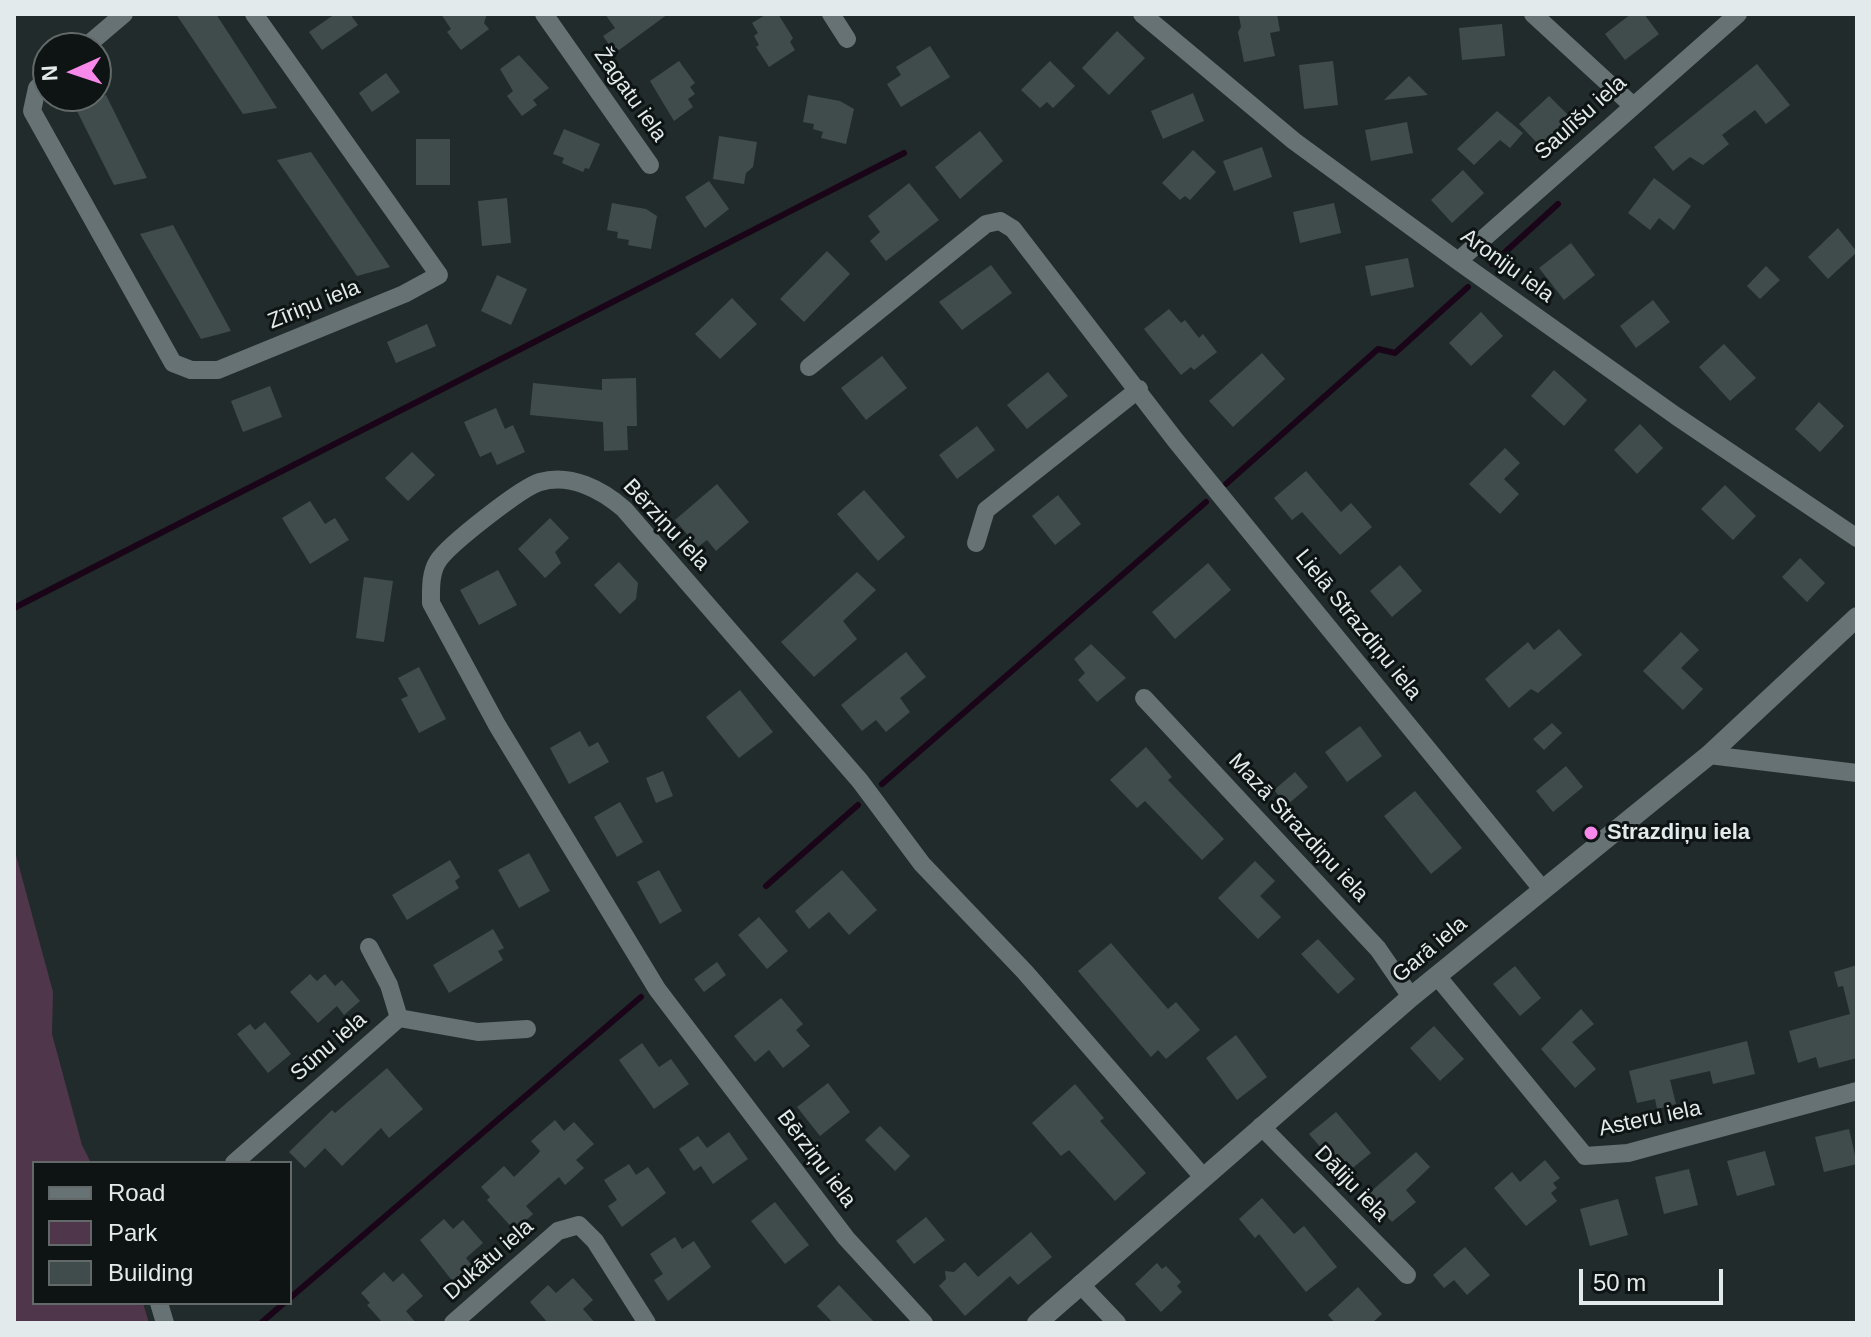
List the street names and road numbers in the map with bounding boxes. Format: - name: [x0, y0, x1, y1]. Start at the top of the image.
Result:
- street label: Žagatu iela: [588, 43, 672, 147]
- street label: Saulīšu iela: [1530, 70, 1632, 166]
- street label: Aroniju iela: [1455, 223, 1559, 309]
- street label: Zīriņu iela: [264, 275, 364, 335]
- street label: Bērziņu iela: [617, 474, 715, 576]
- street label: Lielā Strazdiņu iela: [1289, 544, 1427, 706]
- street label: Mazā Strazdiņu iela: [1222, 748, 1374, 908]
- street label: Garā iela: [1387, 911, 1473, 989]
- street label: Sūnu iela: [286, 1007, 372, 1087]
- street label: Asteru iela: [1596, 1095, 1704, 1143]
- street label: Bērziņu iela: [771, 1105, 861, 1213]
- street label: Dāliju iela: [1308, 1141, 1394, 1227]
- street label: Dukātu iela: [439, 1214, 539, 1306]

